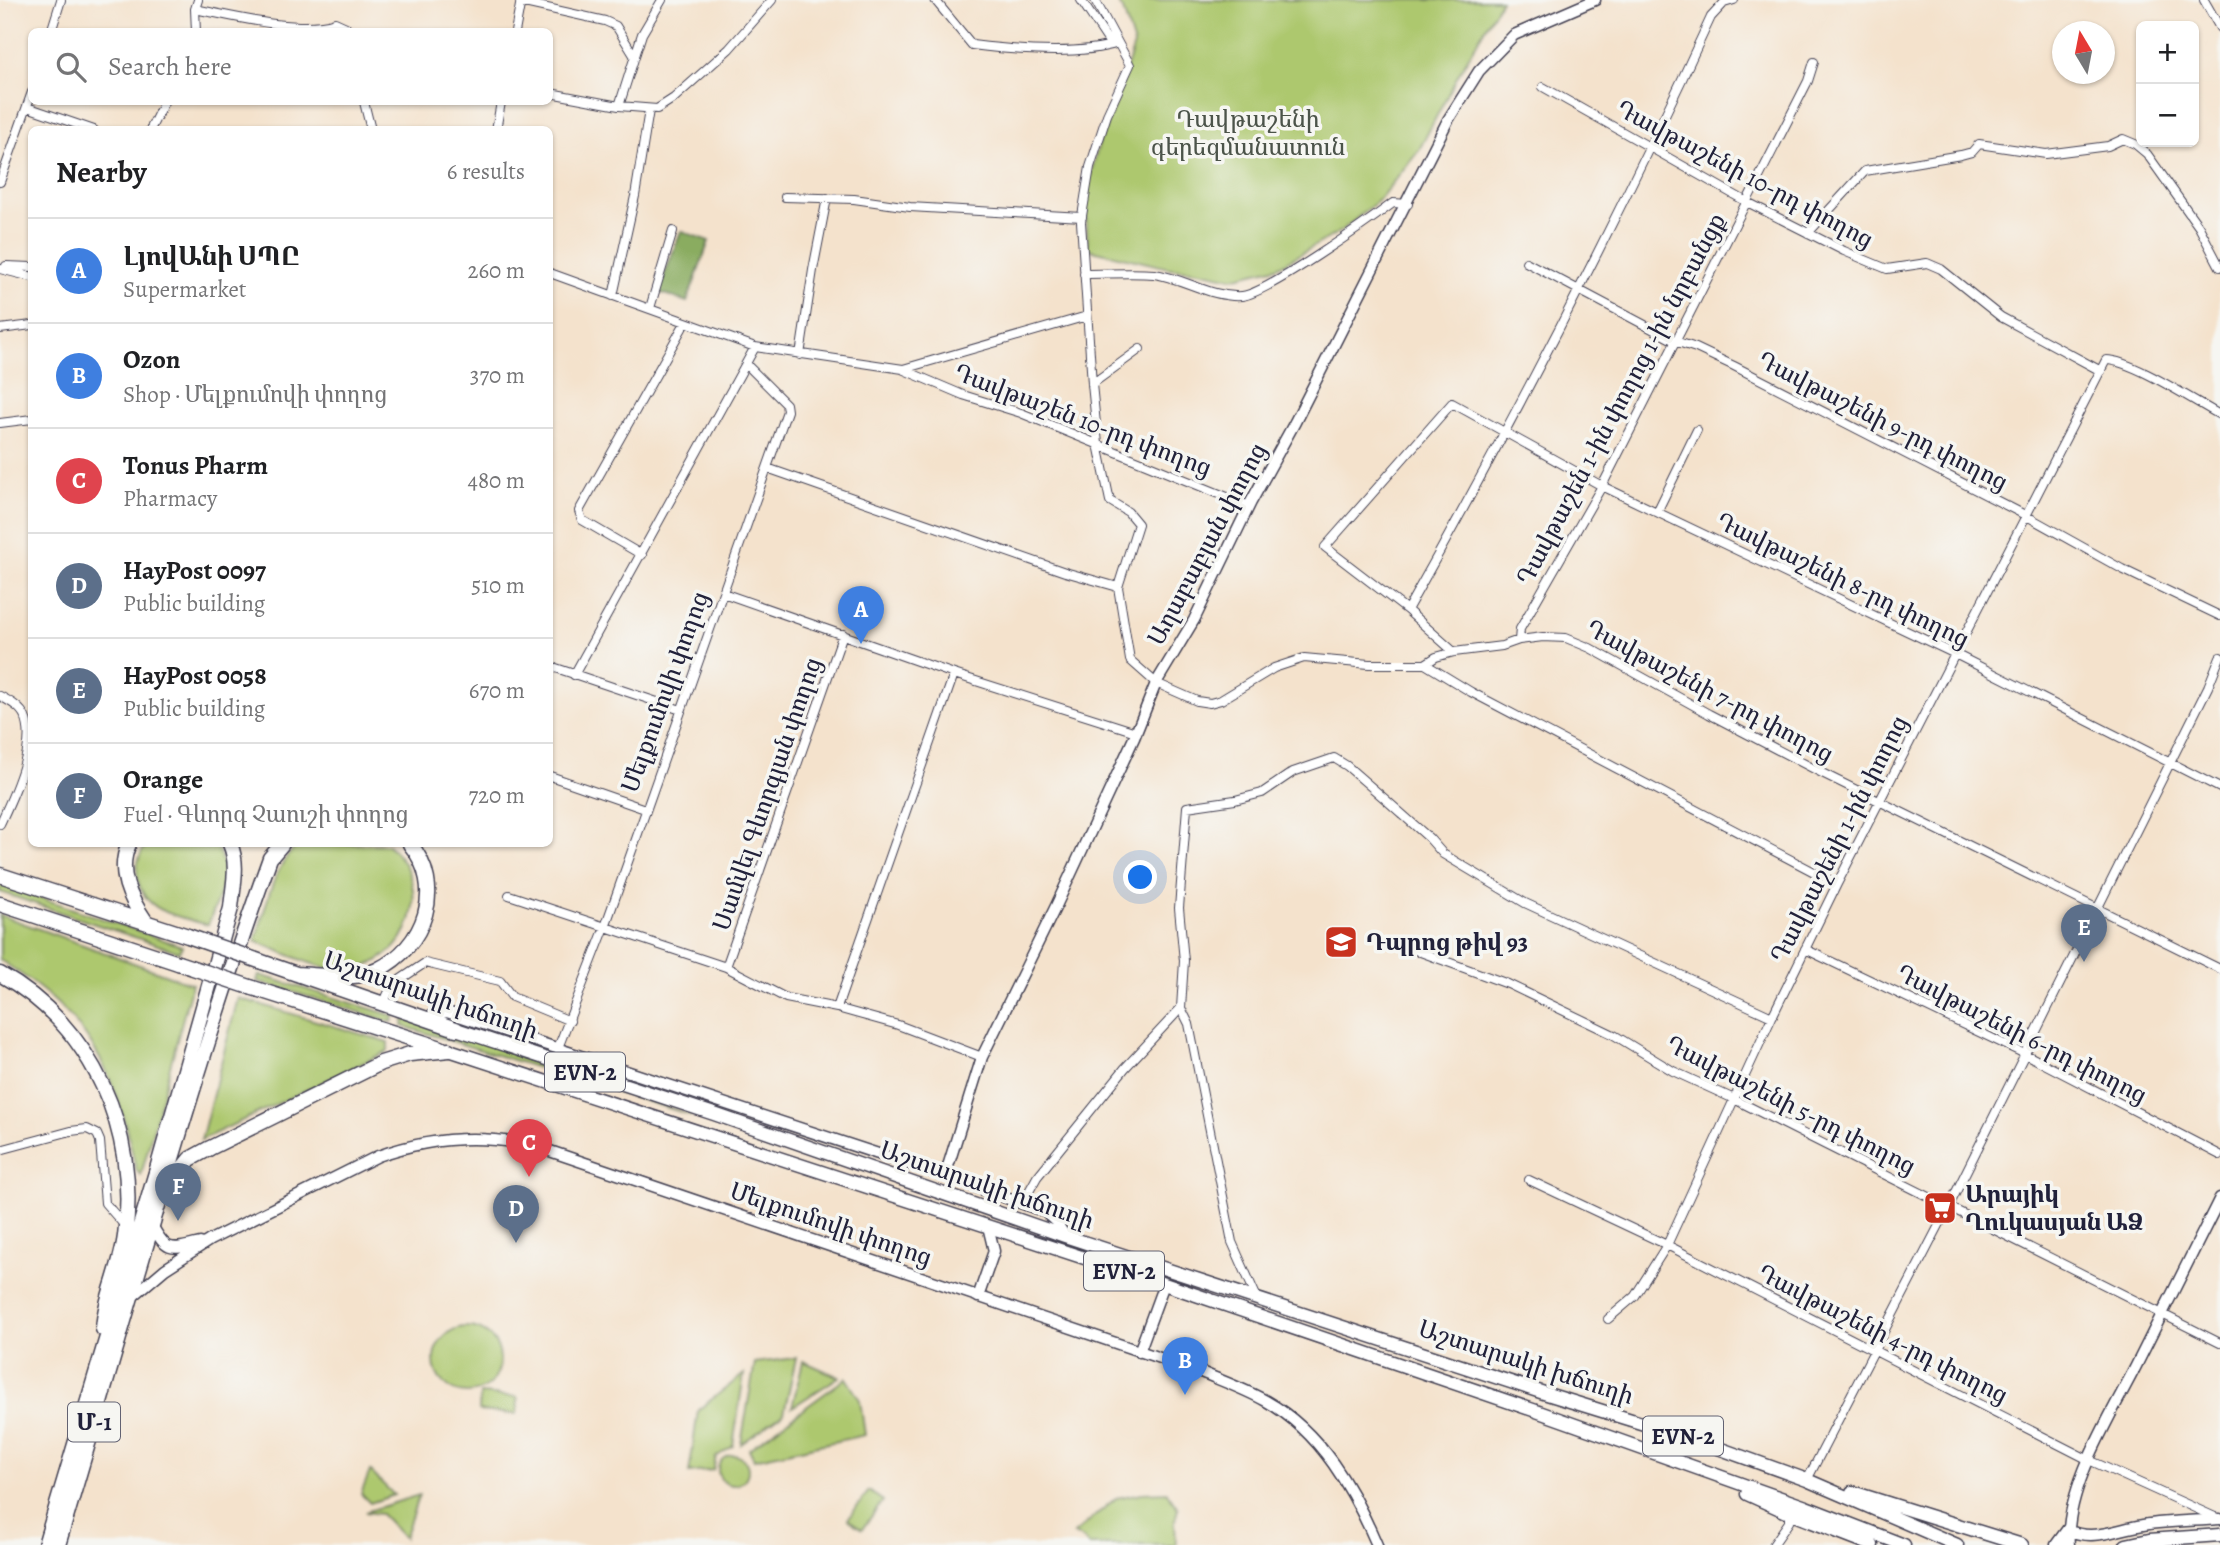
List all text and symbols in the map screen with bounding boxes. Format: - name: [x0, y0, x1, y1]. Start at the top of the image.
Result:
- north arrow: [2052, 21, 2115, 84]
- map controls: [2136, 21, 2199, 147]
- button: +: [2136, 21, 2199, 84]
- search box: [28, 28, 553, 105]
- icon: search: [52, 48, 90, 86]
- text: Search here: [108, 49, 232, 84]
- button: −: [2136, 84, 2199, 147]
- street label: Դավթաշենի 10-րդ փողոց: [1611, 93, 1879, 255]
- park label: Դավթաշենի գերեզմանատուն: [1151, 103, 1345, 163]
- text: Nearby: [56, 152, 147, 192]
- text: 6 results: [447, 156, 525, 187]
- street label: Դավթաշեն 1-ին փողոց 1-ին նրբանցք: [1509, 207, 1733, 591]
- text: ԼյովԱնի ՍՊԸ: [123, 239, 300, 274]
- text: A: [72, 255, 86, 286]
- text: 260 m: [467, 255, 525, 286]
- text: Supermarket: [123, 274, 246, 305]
- text: Ozon: [123, 342, 181, 377]
- street label: Դավթաշենի 9-րդ փողոց: [1752, 344, 2014, 498]
- street label: Դավթաշեն 10-րդ փողոց: [950, 356, 1216, 484]
- text: B: [72, 360, 86, 391]
- text: 370 m: [470, 360, 525, 391]
- text: Shop · Մելքումովի փողոց: [123, 379, 387, 410]
- street label: Աղաբաբյան փողոց: [1140, 437, 1274, 651]
- text: Tonus Pharm: [123, 448, 268, 483]
- text: C: [72, 465, 86, 496]
- text: 480 m: [467, 465, 525, 496]
- text: Pharmacy: [123, 483, 217, 514]
- street label: Դավթաշենի 8-րդ փողոց: [1711, 505, 1975, 655]
- text: HayPost 0097: [123, 553, 266, 588]
- text: D: [71, 570, 87, 601]
- text: 510 m: [471, 570, 525, 601]
- pin: A: [838, 586, 884, 644]
- street label: Մելքումովի փողոց: [614, 587, 716, 797]
- text: Public building: [123, 588, 265, 619]
- street label: Դավթաշենի 7-րդ փողոց: [1581, 612, 1839, 770]
- street label: Սամվել Գևորգյան փողոց: [705, 653, 829, 935]
- text: HayPost 0058: [123, 658, 267, 693]
- text: E: [72, 675, 86, 706]
- text: 670 m: [469, 675, 525, 706]
- text: Public building: [123, 693, 265, 724]
- street label: Դավթաշենի 1-ին փողոց: [1763, 710, 1915, 968]
- text: Orange: [123, 762, 203, 797]
- text: F: [73, 780, 85, 811]
- text: 720 m: [468, 780, 525, 811]
- text: Fuel · Գևորգ Չաուշի փողոց: [123, 799, 409, 830]
- your location: [1123, 860, 1157, 894]
- pin: E: [2061, 904, 2107, 962]
- school or university icon: Դպրոց թիվ 93: [1322, 923, 1360, 961]
- place label: Դպրոց թիվ 93: [1366, 926, 1528, 958]
- street label: Աշտարակի խճուղի: [320, 943, 542, 1047]
- street label: Դավթաշենի 6-րդ փողոց: [1891, 957, 2153, 1111]
- street label: Դավթաշենի 5-րդ փողոց: [1661, 1028, 1921, 1182]
- road number: EVN-2: [545, 1052, 625, 1092]
- pin: C: [506, 1119, 552, 1177]
- street label: Աշտարակի խճուղի: [876, 1133, 1098, 1237]
- pin: F: [155, 1163, 201, 1221]
- street label: Մելքումովի փողոց: [726, 1174, 936, 1274]
- place label: Արայիկ Ղուկասյան ԱՁ: [1965, 1178, 2143, 1238]
- pin: D: [493, 1185, 539, 1243]
- supermarket icon: Արայիկ Ղուկասյան ԱՁ: [1921, 1189, 1959, 1227]
- road number: EVN-2: [1084, 1252, 1164, 1290]
- street label: Դավթաշենի 4-րդ փողոց: [1753, 1257, 2013, 1411]
- street label: Աշտարակի խճուղի: [1415, 1312, 1637, 1412]
- pin: B: [1162, 1337, 1208, 1395]
- road number: Մ-1: [68, 1402, 120, 1442]
- road number: EVN-2: [1643, 1416, 1723, 1456]

